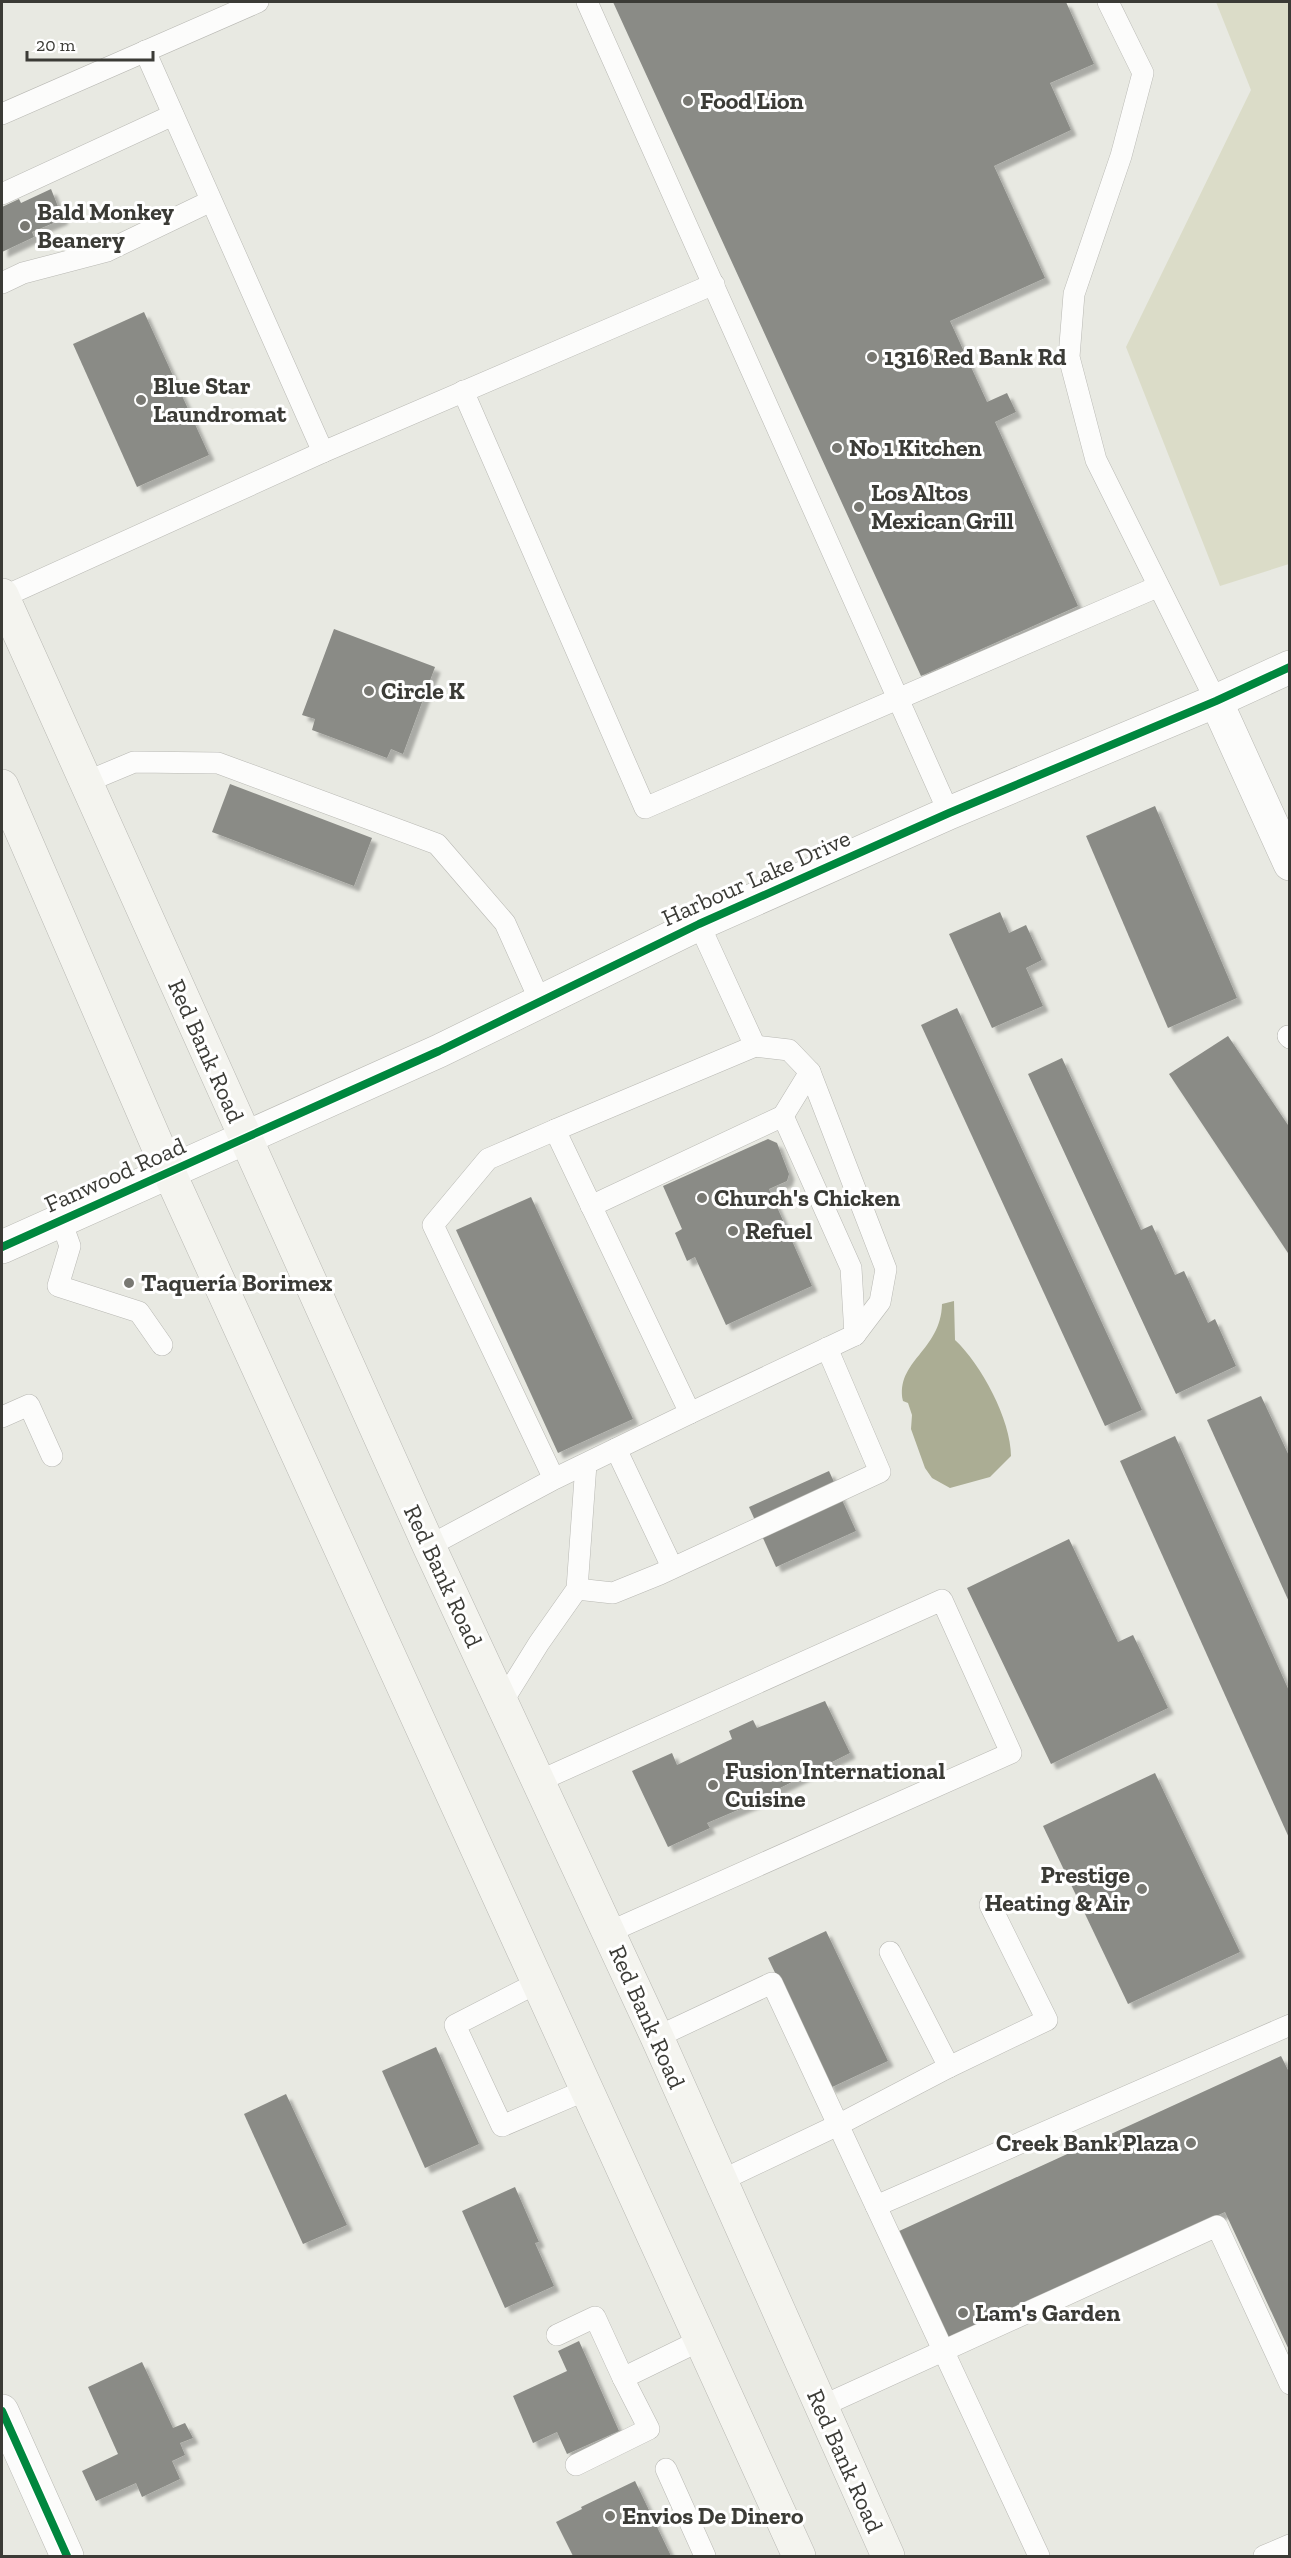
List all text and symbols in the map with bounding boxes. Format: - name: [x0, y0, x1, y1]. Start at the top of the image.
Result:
- scale bar: [27, 24, 153, 62]
- text: 20 m: [36, 34, 76, 56]
- place label: Food Lion: [700, 86, 804, 115]
- marker: Food Lion: [681, 94, 695, 108]
- place label: Bald Monkey Beanery: [37, 197, 174, 254]
- marker: Bald Monkey Beanery: [18, 219, 32, 233]
- place label: 1316 Red Bank Rd: [884, 342, 1067, 371]
- marker: 1316 Red Bank Rd: [865, 350, 879, 364]
- place label: Blue Star Laundromat: [153, 371, 287, 428]
- marker: Blue Star Laundromat: [134, 393, 148, 407]
- place label: No 1 Kitchen: [849, 433, 982, 462]
- marker: No 1 Kitchen: [830, 441, 844, 455]
- place label: Los Altos Mexican Grill: [871, 478, 1014, 535]
- marker: Los Altos Mexican Grill: [852, 500, 866, 514]
- place label: Circle K: [381, 676, 465, 705]
- marker: Circle K: [362, 684, 376, 698]
- street label: Harbour Lake Drive: [657, 823, 855, 932]
- street label: Red Bank Road: [162, 975, 251, 1127]
- street label: Fanwood Road: [40, 1131, 190, 1218]
- place label: Church's Chicken: [714, 1183, 900, 1212]
- marker: Church's Chicken: [695, 1191, 709, 1205]
- place label: Refuel: [745, 1216, 813, 1245]
- marker: Refuel: [726, 1224, 740, 1238]
- place label: Taquería Borimex: [141, 1268, 333, 1297]
- marker: Taquería Borimex: [122, 1276, 136, 1290]
- street label: Red Bank Road: [398, 1500, 489, 1652]
- place label: Fusion International Cuisine: [725, 1756, 945, 1813]
- marker: Fusion International Cuisine: [706, 1778, 720, 1792]
- place label: Prestige Heating & Air: [984, 1860, 1130, 1917]
- marker: Prestige Heating & Air: [1135, 1882, 1149, 1896]
- street label: Red Bank Road: [603, 1941, 692, 2093]
- place label: Creek Bank Plaza: [996, 2128, 1179, 2157]
- marker: Creek Bank Plaza: [1184, 2136, 1198, 2150]
- place label: Lam's Garden: [975, 2298, 1120, 2327]
- marker: Lam's Garden: [956, 2306, 970, 2320]
- street label: Red Bank Road: [801, 2385, 890, 2537]
- place label: Envios De Dinero: [622, 2501, 804, 2530]
- marker: Envios De Dinero: [603, 2509, 617, 2523]

